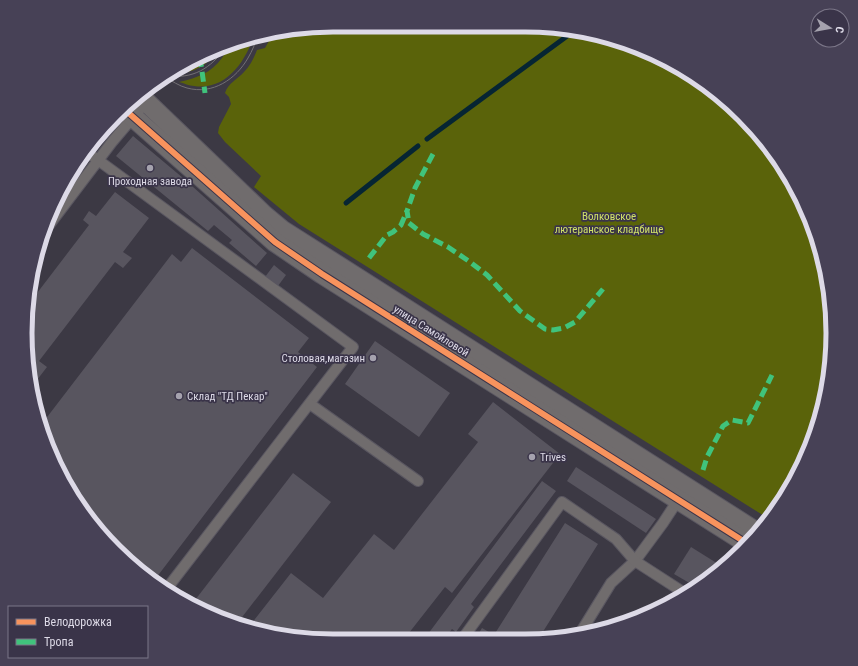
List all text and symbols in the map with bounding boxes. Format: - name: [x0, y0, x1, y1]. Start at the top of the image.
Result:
- north arrow: [810, 8, 850, 48]
- text: С: [832, 25, 846, 34]
- marker: Проходная завода: [145, 163, 155, 173]
- place label: Проходная завода: [108, 175, 192, 188]
- park label: Волковское лютеранское кладбище: [555, 210, 663, 236]
- street label: улица Самойловой: [391, 303, 471, 359]
- place label: Столовая,магазин: [282, 352, 365, 365]
- marker: Столовая,магазин: [368, 353, 378, 363]
- place label: Склад "ТД Пекар": [187, 390, 268, 403]
- marker: Склад "ТД Пекар": [174, 391, 184, 401]
- place label: Trives: [540, 451, 566, 464]
- marker: Trives: [527, 452, 537, 462]
- legend: [8, 606, 148, 658]
- text: Велодорожка: [44, 615, 112, 629]
- text: Тропа: [44, 635, 74, 649]

